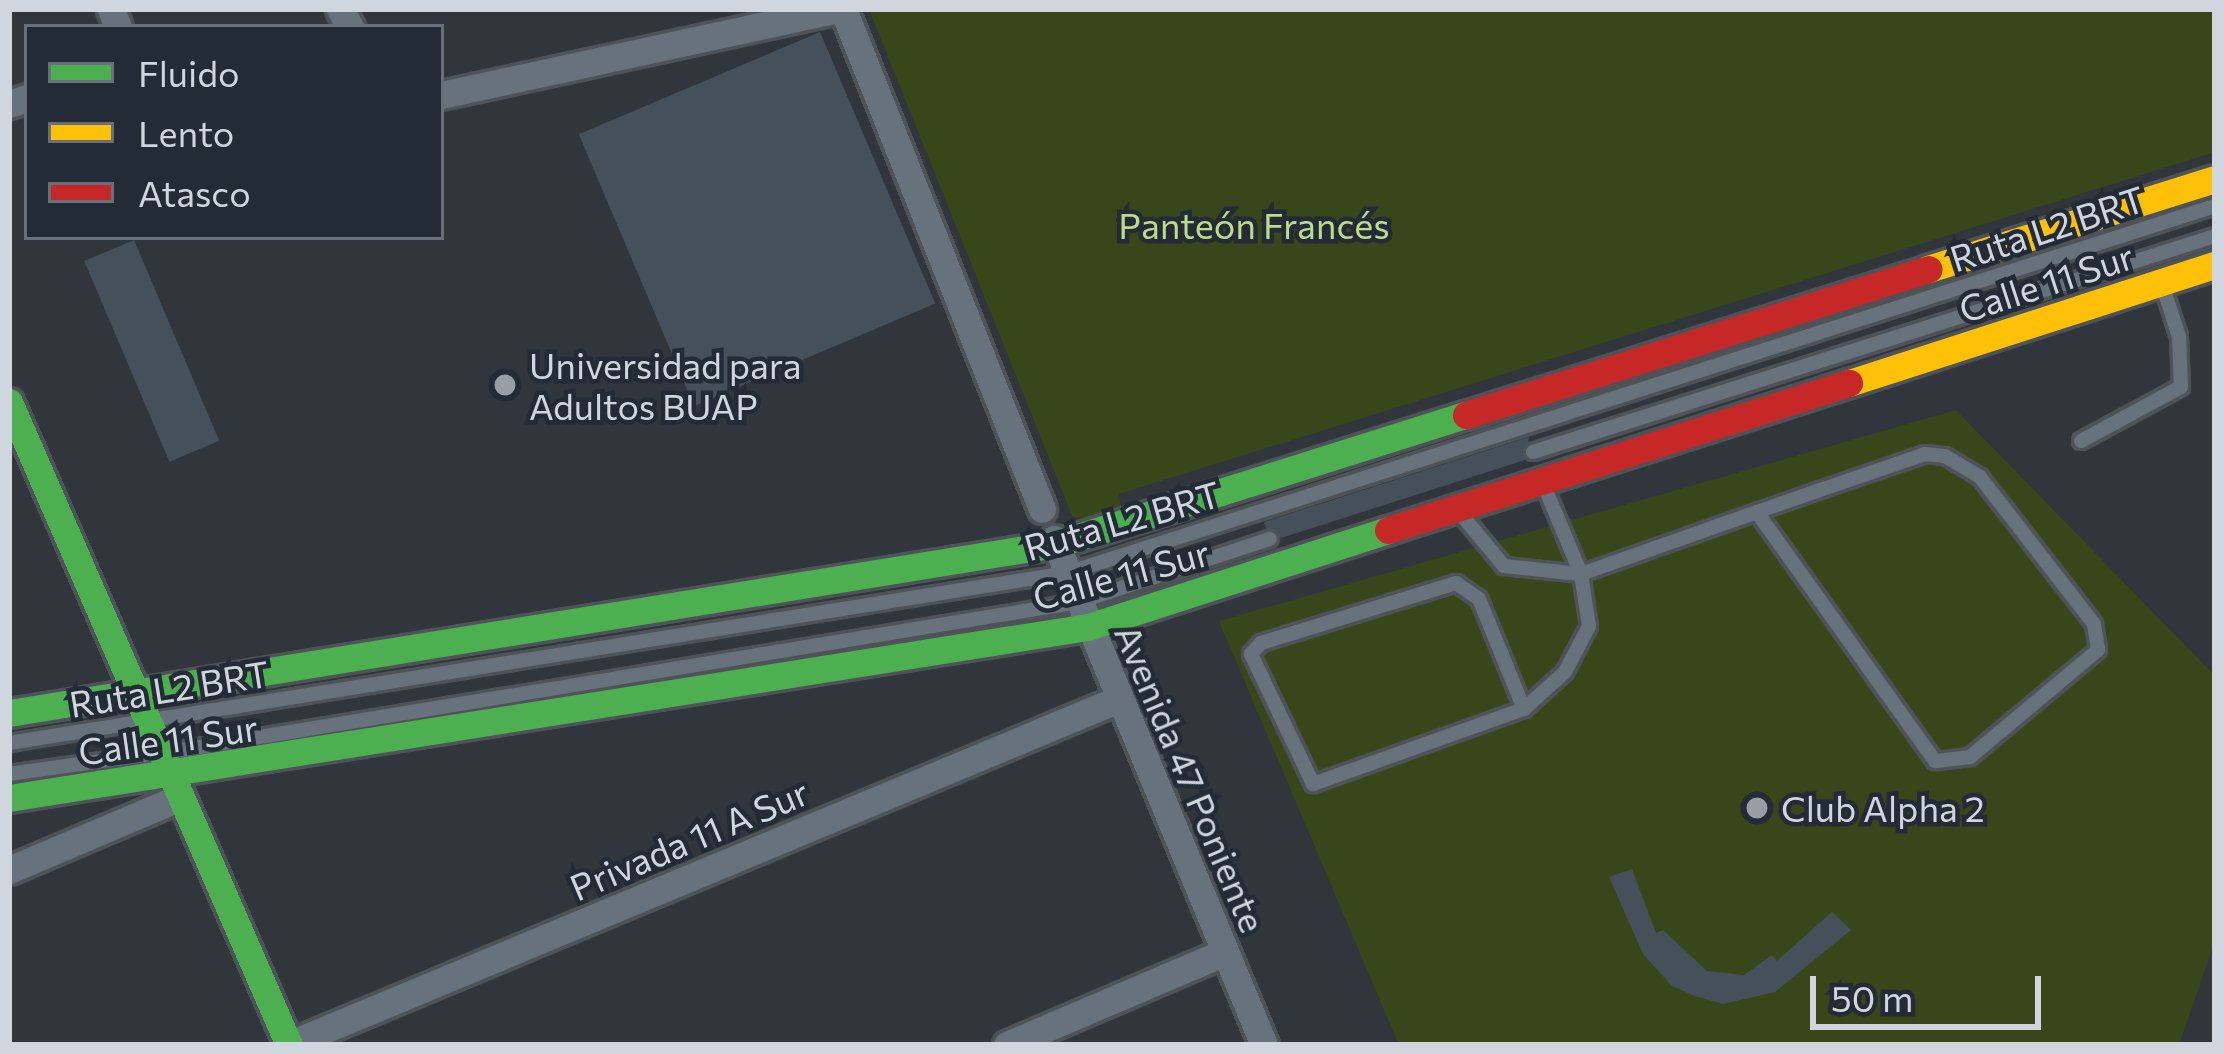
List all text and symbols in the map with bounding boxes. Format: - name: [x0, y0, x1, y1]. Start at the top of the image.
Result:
- legend: [24, 24, 444, 240]
- text: Fluido: [138, 50, 239, 94]
- text: Lento: [138, 110, 234, 154]
- text: Atasco: [138, 170, 251, 214]
- street label: Ruta L2 BRT: [1944, 176, 2150, 280]
- park label: Panteón Francés: [1118, 203, 1390, 247]
- street label: Calle 11 Sur: [1953, 234, 2139, 330]
- place label: Universidad para Adultos BUAP: [529, 342, 802, 427]
- marker: Universidad para Adultos BUAP: [492, 372, 518, 398]
- street label: Ruta L2 BRT: [1019, 471, 1225, 569]
- street label: Calle 11 Sur: [1028, 530, 1214, 618]
- street label: Avenida 47 Poniente: [1107, 618, 1275, 938]
- street label: Ruta L2 BRT: [66, 651, 272, 725]
- street label: Calle 11 Sur: [75, 705, 261, 773]
- street label: Privada 11 A Sur: [563, 769, 815, 909]
- place label: Club Alpha 2: [1781, 786, 1985, 830]
- marker: Club Alpha 2: [1744, 795, 1770, 821]
- scale bar: [1816, 952, 2047, 1026]
- text: 50 m: [1831, 975, 1913, 1019]

